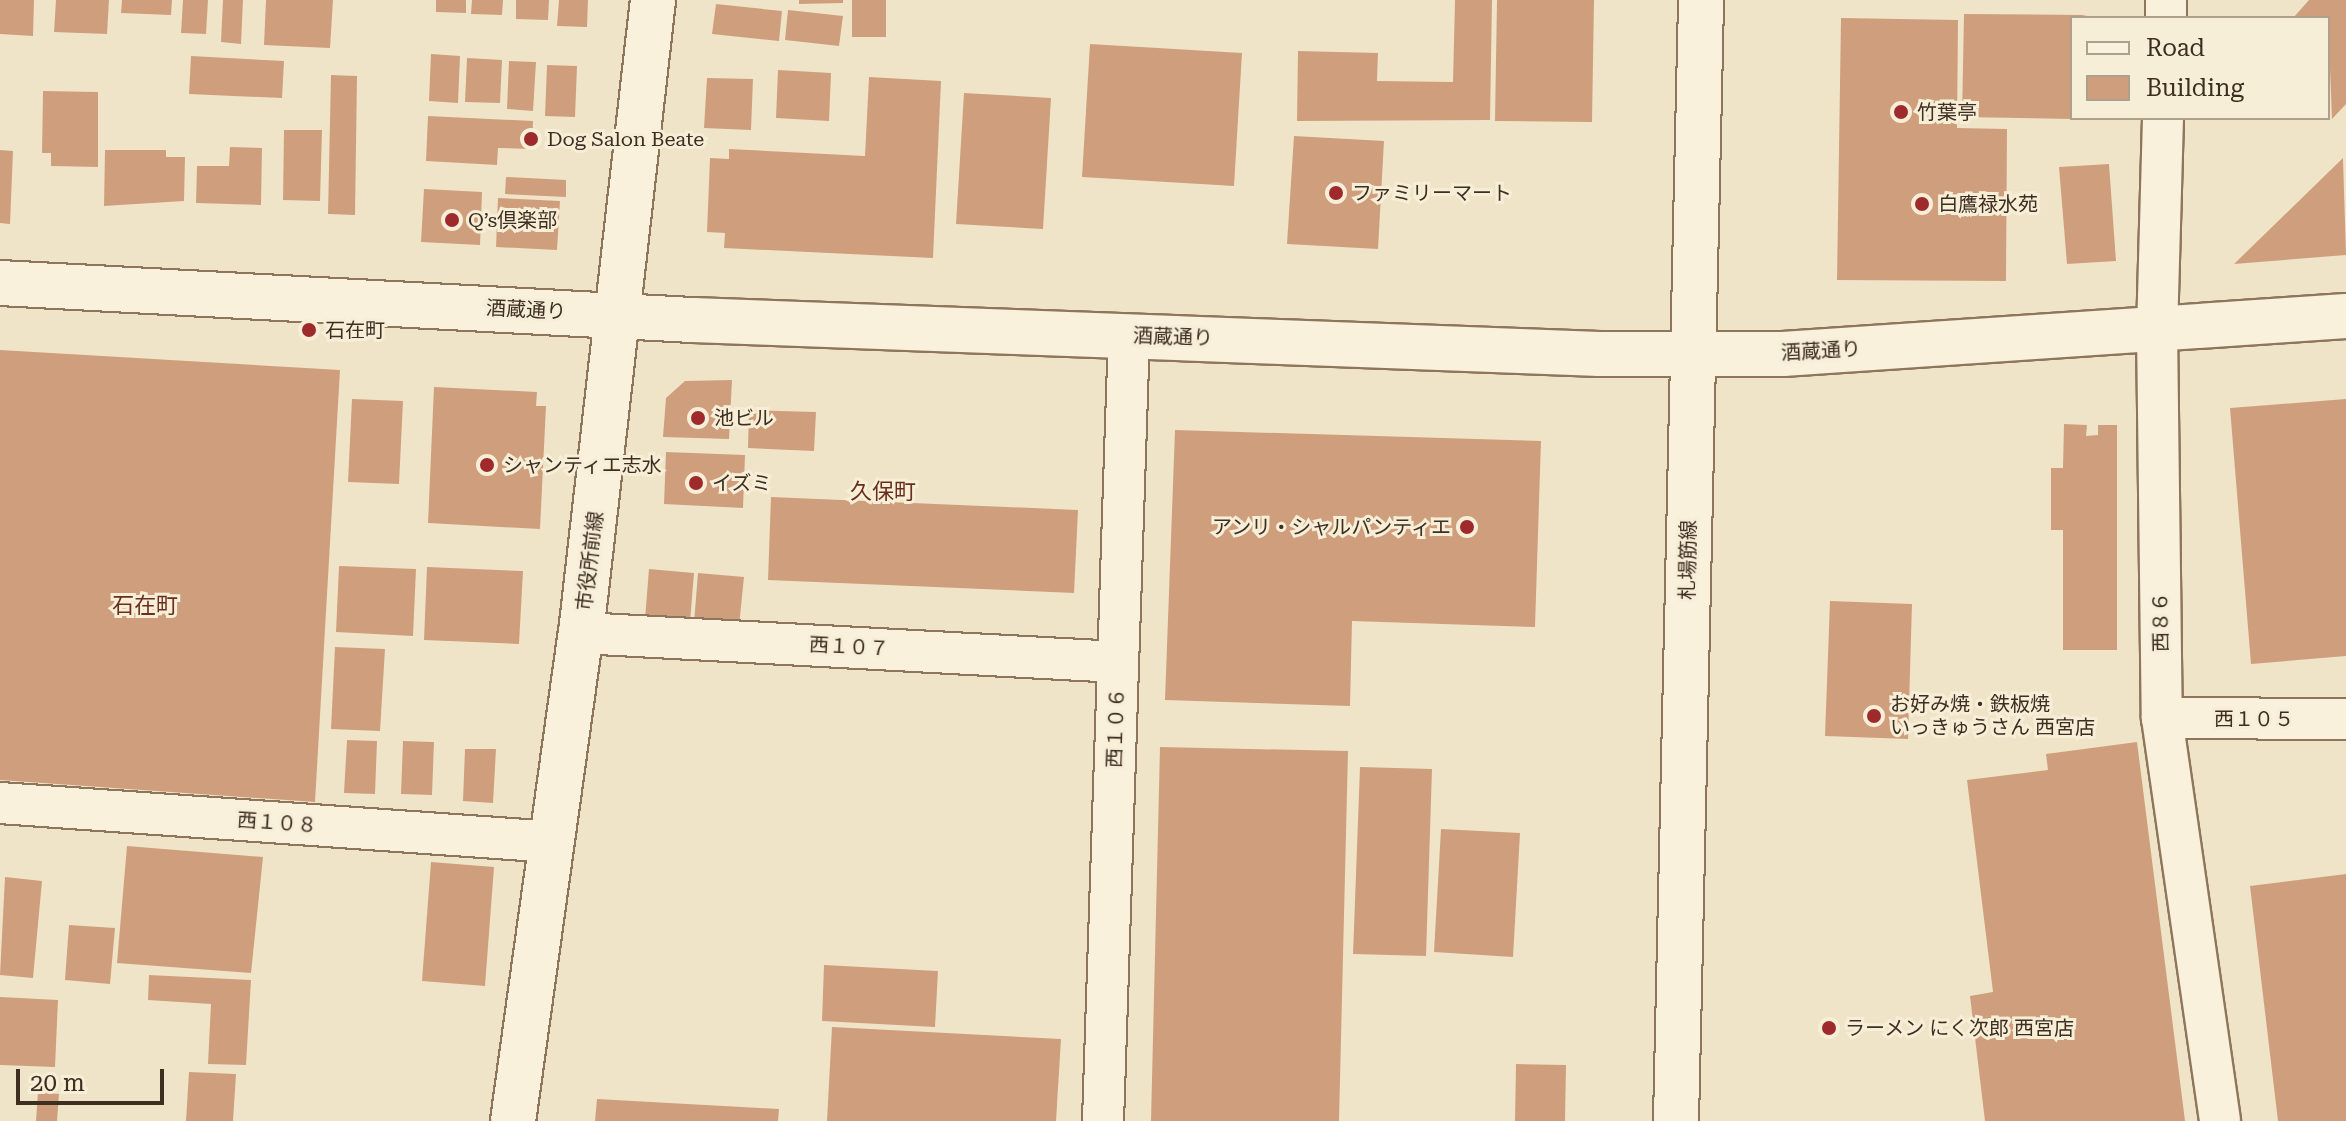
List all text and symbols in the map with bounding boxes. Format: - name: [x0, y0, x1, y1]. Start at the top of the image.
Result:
- legend: [2070, 16, 2330, 120]
- text: Road: [2146, 34, 2205, 62]
- text: Building: [2146, 74, 2244, 102]
- place label: 竹葉亭: [1917, 100, 1977, 124]
- marker: 竹葉亭: [1892, 103, 1910, 121]
- place label: Dog Salon Beate: [547, 127, 704, 151]
- marker: Dog Salon Beate: [522, 130, 540, 148]
- place label: ファミリーマート: [1352, 181, 1512, 205]
- marker: ファミリーマート: [1327, 184, 1345, 202]
- place label: 白鷹禄水苑: [1938, 192, 2038, 216]
- marker: 白鷹禄水苑: [1913, 195, 1931, 213]
- place label: Q’s倶楽部: [468, 208, 557, 232]
- marker: Q’s倶楽部: [443, 211, 461, 229]
- street label: 酒蔵通り: [485, 296, 567, 324]
- place label: 石在町: [325, 318, 385, 342]
- marker: 石在町: [300, 321, 318, 339]
- street label: 酒蔵通り: [1133, 324, 1213, 350]
- street label: 酒蔵通り: [1780, 337, 1862, 365]
- place label: 池ビル: [714, 406, 774, 430]
- marker: 池ビル: [689, 409, 707, 427]
- place label: シャンティエ志水: [503, 453, 663, 477]
- marker: シャンティエ志水: [478, 456, 496, 474]
- place label: イズミ: [712, 471, 772, 495]
- marker: イズミ: [687, 474, 705, 492]
- district label: 久保町: [850, 479, 916, 505]
- street label: 市役所前線: [572, 510, 608, 612]
- place label: アンリ・シャルパンティエ: [1211, 515, 1451, 539]
- marker: アンリ・シャルパンティエ: [1458, 518, 1476, 536]
- street label: 札場筋線: [1675, 520, 1701, 600]
- street label: 西８６: [2148, 592, 2174, 652]
- district label: 石在町: [112, 593, 178, 619]
- street label: 西１０７: [808, 633, 890, 661]
- street label: 西１０６: [1103, 688, 1129, 768]
- place label: お好み焼・鉄板焼 いっきゅうさん 西宮店: [1890, 692, 2095, 739]
- marker: お好み焼・鉄板焼 いっきゅうさん 西宮店: [1865, 707, 1883, 725]
- street label: 西１０５: [2214, 707, 2294, 731]
- street label: 西１０８: [236, 808, 318, 838]
- place label: ラーメン にく次郎 西宮店: [1845, 1016, 2075, 1040]
- marker: ラーメン にく次郎 西宮店: [1820, 1019, 1838, 1037]
- scale bar: [20, 1053, 168, 1103]
- text: 20 m: [30, 1069, 85, 1097]

